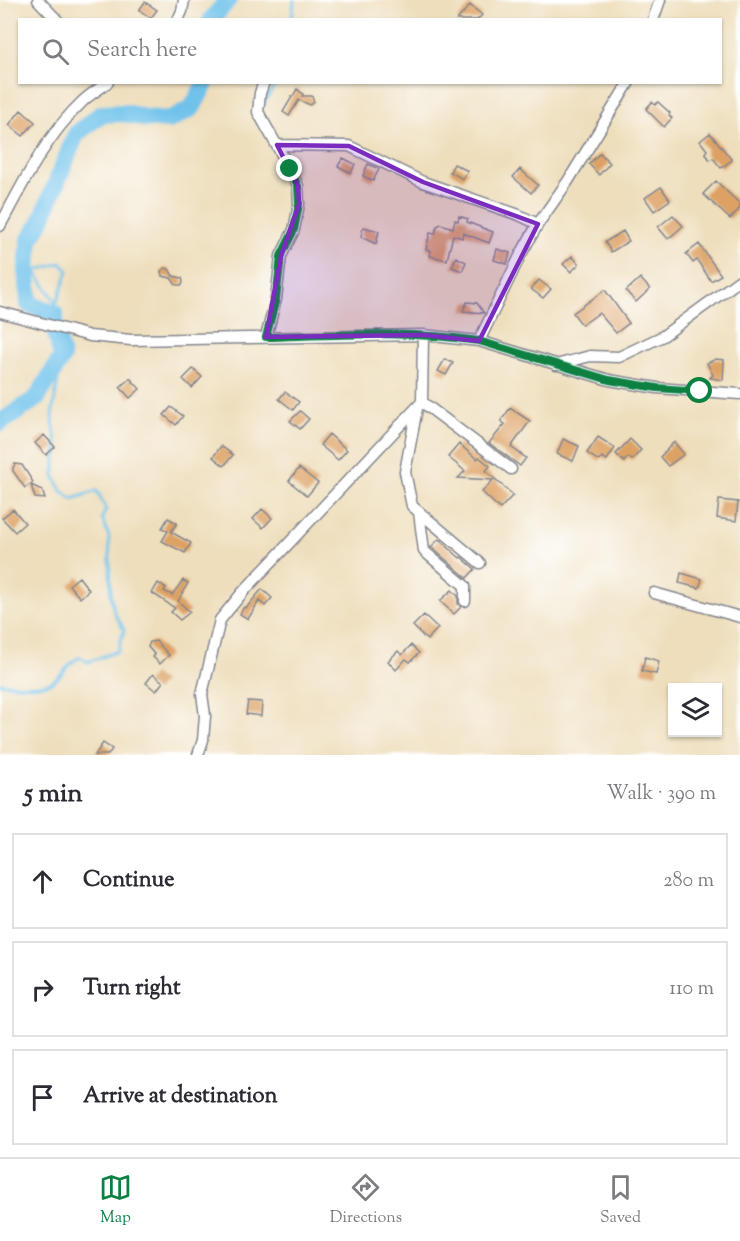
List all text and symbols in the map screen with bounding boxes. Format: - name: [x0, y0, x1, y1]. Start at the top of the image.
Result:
- search box: [18, 18, 722, 84]
- icon: search: [39, 35, 72, 68]
- text: Search here: [87, 35, 197, 67]
- route end: [276, 155, 302, 181]
- route start: [686, 377, 712, 403]
- map controls: [668, 683, 722, 737]
- button: layers: [668, 683, 722, 737]
- text: 5 min: [24, 776, 83, 813]
- text: Walk · 390 m: [607, 780, 716, 809]
- icon: ahead: [26, 865, 59, 898]
- text: Continue: [83, 865, 174, 897]
- text: 280 m: [663, 867, 714, 896]
- icon: right: [26, 973, 59, 1006]
- text: Turn right: [83, 973, 180, 1005]
- text: 110 m: [669, 975, 714, 1004]
- icon: arrive: [26, 1081, 59, 1114]
- text: Arrive at destination: [83, 1081, 278, 1113]
- tab: Map: [99, 1171, 132, 1230]
- tab: Directions: [330, 1171, 402, 1230]
- tab: Saved: [600, 1171, 641, 1230]

